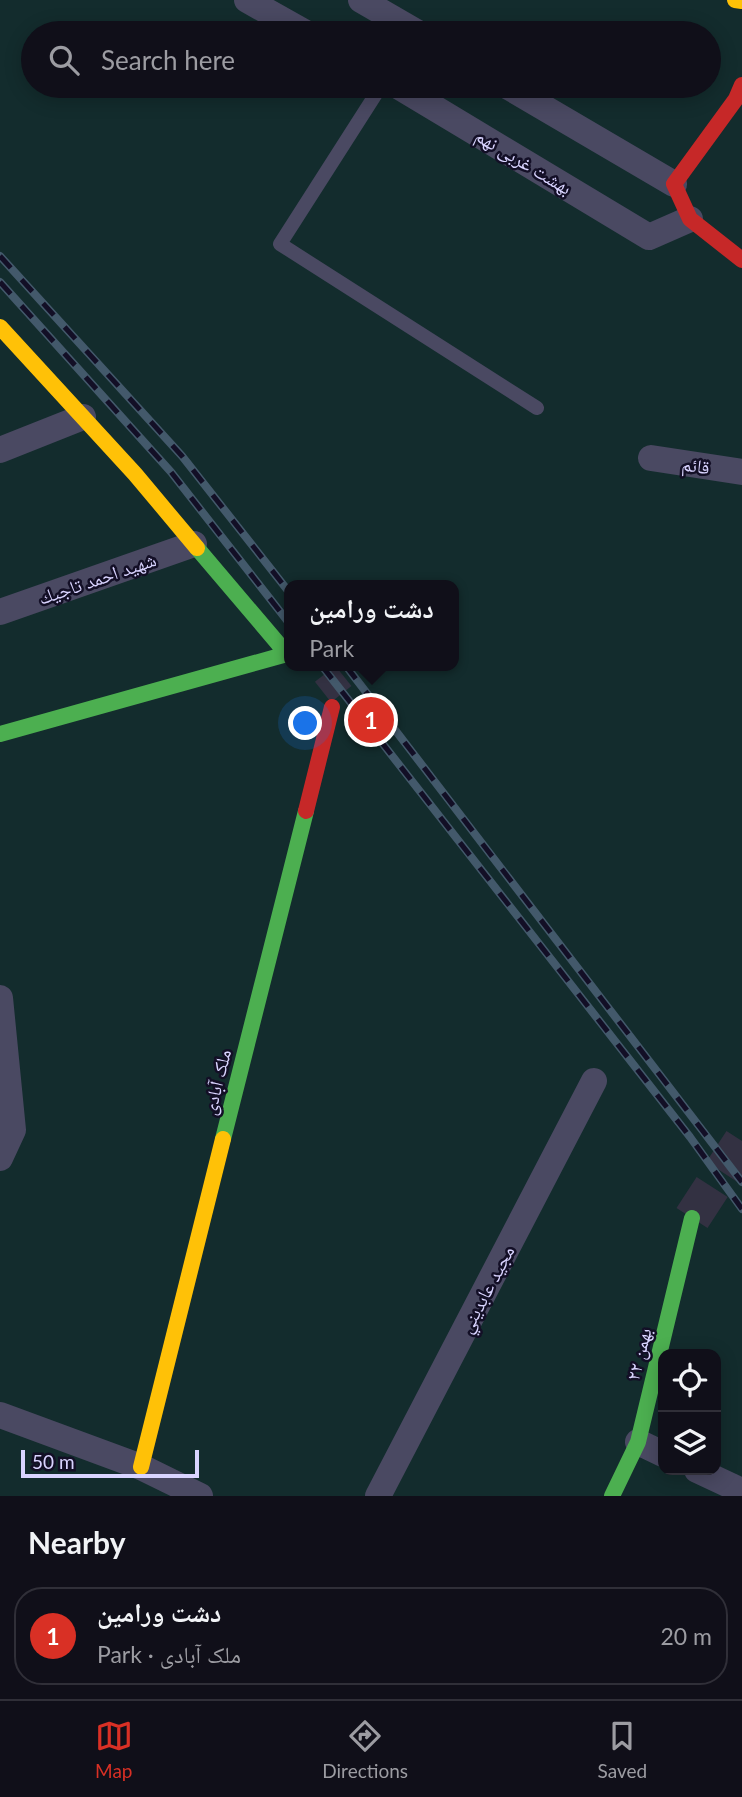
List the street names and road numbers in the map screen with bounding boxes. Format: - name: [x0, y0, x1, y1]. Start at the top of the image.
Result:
- street label: بهشت غربی نهم: [471, 123, 576, 200]
- street label: قائم: [680, 451, 712, 481]
- street label: شهيد احمد تاجيك: [35, 547, 159, 610]
- street label: ملک آبادی: [197, 1047, 236, 1118]
- street label: مجيد عابديني: [453, 1241, 523, 1339]
- street label: ۲۲ بهمن: [620, 1325, 657, 1383]

